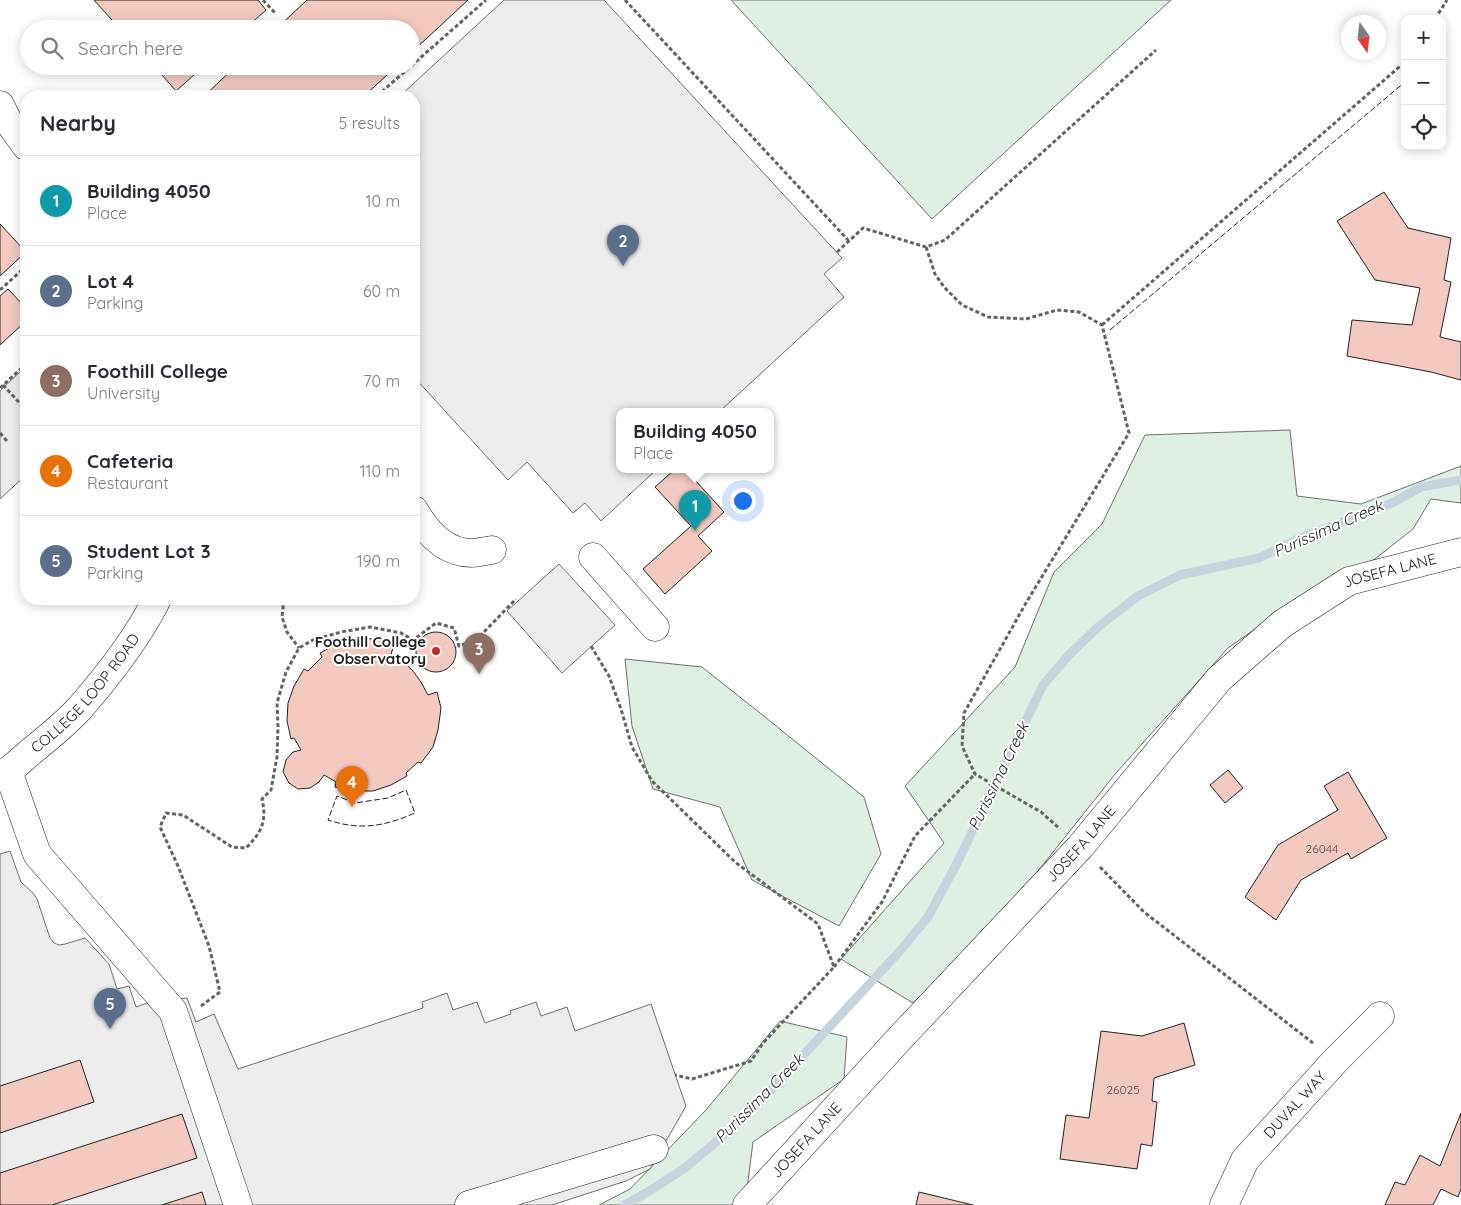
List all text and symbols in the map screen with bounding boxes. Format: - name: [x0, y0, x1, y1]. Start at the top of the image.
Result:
- north arrow: [1341, 15, 1386, 60]
- map controls: [1401, 15, 1446, 150]
- button: +: [1401, 15, 1446, 60]
- search box: [20, 20, 420, 75]
- icon: search: [38, 34, 66, 62]
- text: Search here: [78, 36, 183, 60]
- button: −: [1401, 60, 1446, 105]
- button: locate: [1401, 105, 1446, 150]
- text: Nearby: [40, 110, 116, 136]
- text: 5 results: [339, 113, 400, 133]
- text: Building 4050: [87, 179, 211, 203]
- text: 1: [53, 191, 59, 211]
- text: 10 m: [366, 191, 400, 211]
- text: Place: [87, 203, 127, 223]
- pin: 2: [607, 225, 639, 266]
- text: Lot 4: [87, 269, 134, 293]
- text: 2: [51, 281, 61, 301]
- text: 60 m: [363, 281, 400, 301]
- text: Parking: [87, 293, 144, 313]
- text: Foothill College: [87, 359, 228, 383]
- text: 3: [52, 371, 60, 391]
- text: 70 m: [363, 371, 400, 391]
- text: University: [87, 383, 160, 403]
- popup: [616, 408, 774, 473]
- text: Building 4050: [633, 419, 757, 443]
- text: Place: [633, 443, 673, 463]
- text: Cafeteria: [87, 449, 173, 473]
- text: 4: [51, 461, 61, 481]
- text: 110 m: [360, 461, 400, 481]
- text: Restaurant: [87, 473, 169, 493]
- your location: [730, 488, 756, 514]
- pin: 1: [679, 490, 711, 531]
- water label: Purissima Creek: [1270, 494, 1387, 561]
- text: Student Lot 3: [87, 539, 211, 563]
- street label: JOSEFA LANE: [1338, 549, 1438, 592]
- text: 5: [51, 551, 61, 571]
- text: 190 m: [357, 551, 400, 571]
- text: Parking: [87, 563, 144, 583]
- street label: COLLEGE LOOP ROAD: [27, 630, 143, 757]
- place label: Foothill College Observatory: [315, 632, 426, 668]
- pin: 3: [463, 633, 495, 674]
- marker: Foothill College Observatory: [430, 645, 442, 657]
- water label: Purissima Creek: [963, 717, 1034, 833]
- pin: 4: [336, 766, 368, 807]
- street label: JOSEFA LANE: [1042, 801, 1120, 886]
- house number: 26044: [1306, 841, 1338, 856]
- pin: 5: [94, 988, 126, 1029]
- water label: Purissima Creek: [710, 1048, 809, 1147]
- street label: DUVAL WAY: [1259, 1067, 1331, 1142]
- house number: 26025: [1106, 1082, 1140, 1097]
- street label: JOSEFA LANE: [767, 1098, 846, 1182]

